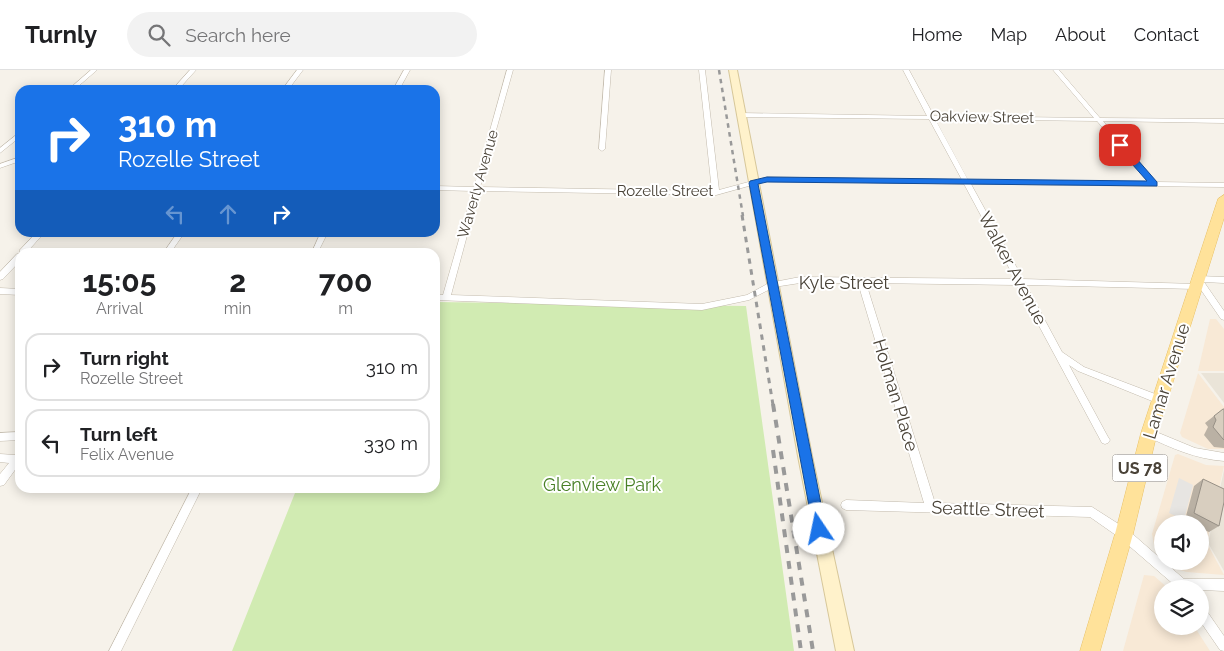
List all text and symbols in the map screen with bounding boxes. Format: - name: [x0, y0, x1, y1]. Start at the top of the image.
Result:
- search box: [127, 12, 477, 57]
- text: Turnly: [25, 20, 97, 49]
- icon: search: [145, 21, 173, 49]
- text: Search here: [185, 24, 291, 46]
- text: Home: [911, 24, 962, 45]
- text: Map: [990, 24, 1027, 45]
- text: About: [1055, 24, 1106, 45]
- text: Contact: [1134, 24, 1199, 45]
- text: 310 m: [118, 104, 217, 145]
- icon: right: [35, 105, 100, 170]
- street label: Oakview Street: [930, 107, 1034, 127]
- pin: [1099, 124, 1141, 166]
- street label: Waverly Avenue: [454, 127, 502, 240]
- icon: arrive: [1106, 131, 1134, 159]
- text: Rozelle Street: [118, 146, 260, 172]
- street label: Rozelle Street: [617, 182, 713, 200]
- icon: left: [161, 200, 189, 228]
- icon: ahead: [214, 200, 242, 228]
- icon: right: [267, 200, 295, 228]
- street label: Walker Avenue: [974, 208, 1052, 329]
- text: 15:05: [82, 264, 156, 299]
- text: 2: [229, 264, 246, 299]
- text: 700: [319, 264, 373, 299]
- street label: Kyle Street: [799, 272, 889, 293]
- text: Arrival: [96, 299, 143, 318]
- text: min: [224, 299, 251, 318]
- text: m: [338, 299, 353, 318]
- street label: Lamar Avenue: [1138, 320, 1194, 441]
- street label: Holman Place: [869, 336, 923, 454]
- text: Turn right: [80, 347, 169, 369]
- icon: right: [37, 353, 65, 381]
- text: 310 m: [366, 356, 418, 378]
- text: Rozelle Street: [80, 369, 183, 388]
- text: Turn left: [80, 423, 157, 445]
- icon: left: [37, 429, 65, 457]
- text: 330 m: [364, 432, 418, 454]
- text: Felix Avenue: [80, 445, 174, 464]
- road number: US 78: [1112, 454, 1168, 482]
- park label: Glenview Park: [543, 474, 661, 495]
- street label: Seattle Street: [931, 497, 1045, 521]
- position arrow: [792, 502, 844, 554]
- map controls: [1154, 515, 1209, 635]
- button: sound: [1154, 515, 1209, 570]
- button: layers: [1154, 580, 1209, 635]

